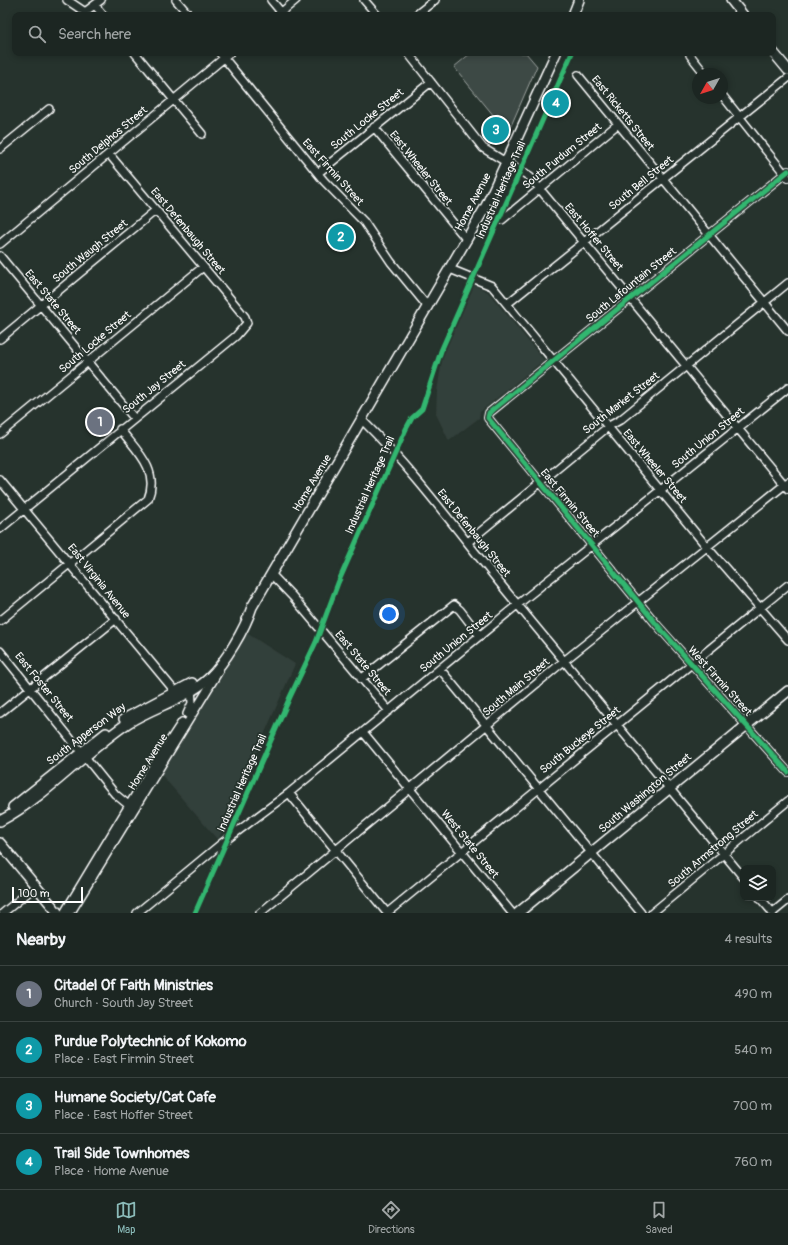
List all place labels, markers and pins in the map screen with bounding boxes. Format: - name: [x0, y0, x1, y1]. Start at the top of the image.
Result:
- pin: 4: [543, 88, 569, 118]
- pin: 3: [483, 115, 509, 145]
- pin: 2: [328, 222, 354, 252]
- pin: 1: [87, 407, 113, 437]

